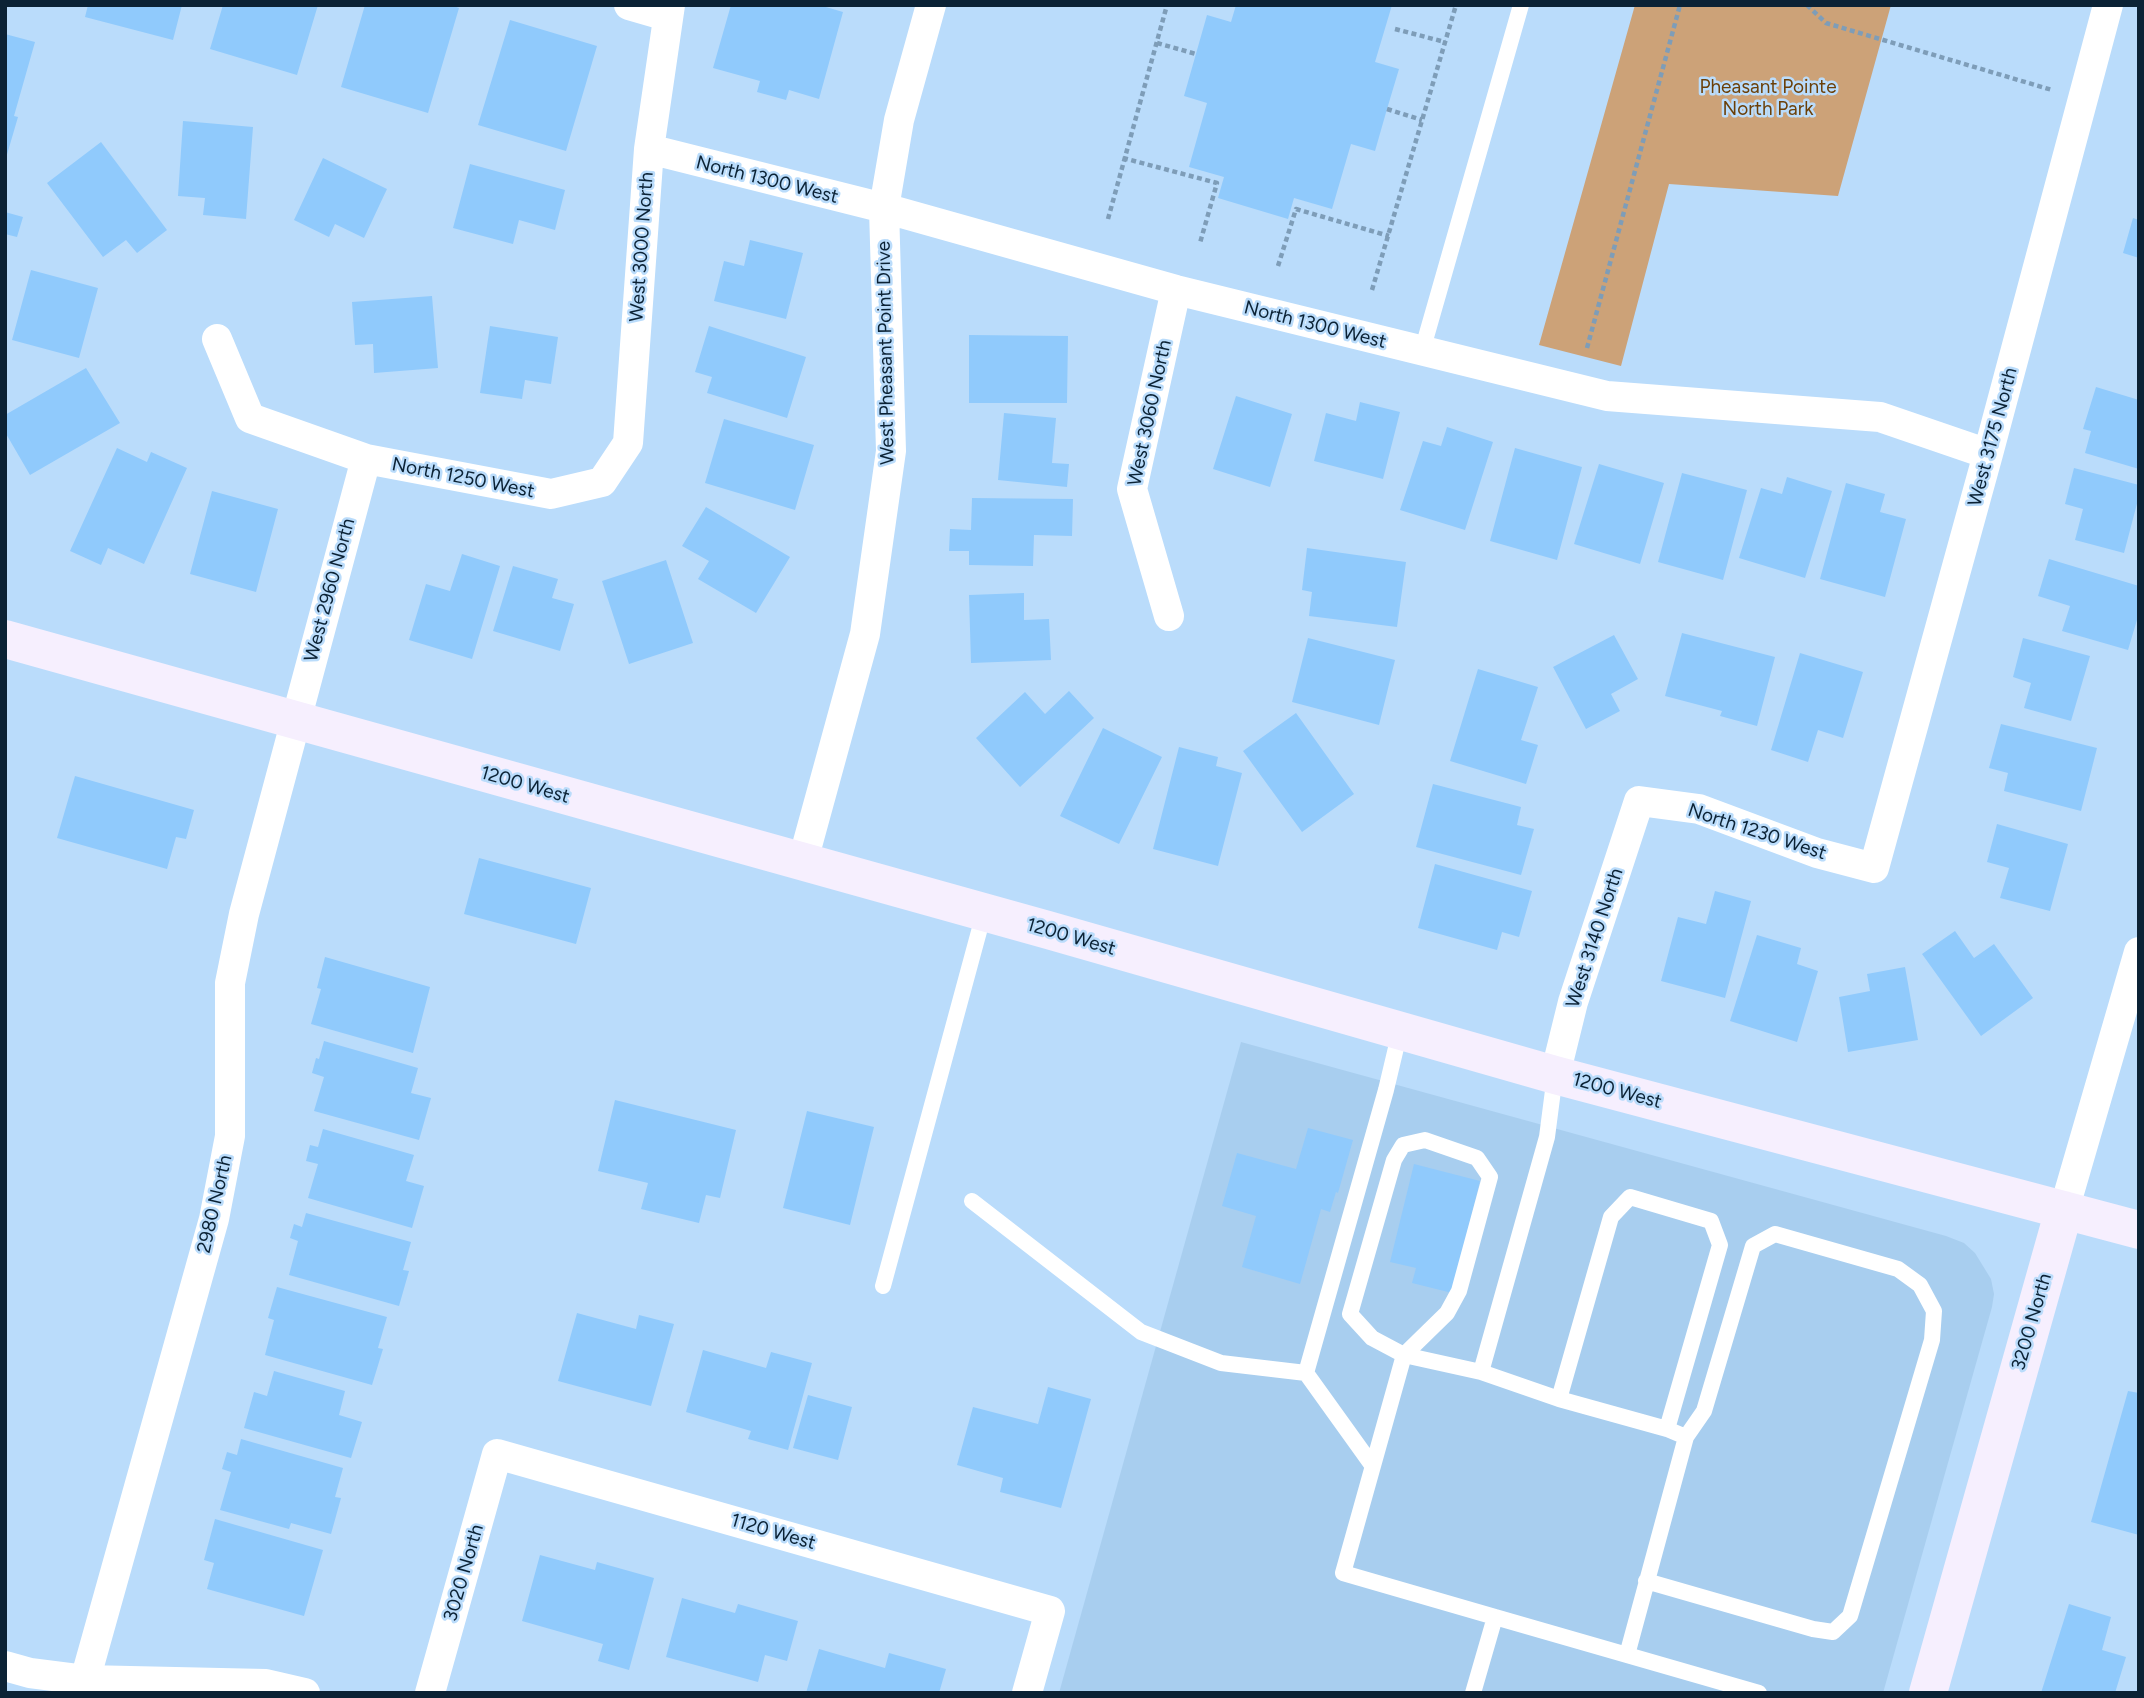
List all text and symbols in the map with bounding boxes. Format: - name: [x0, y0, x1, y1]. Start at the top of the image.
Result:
- park label: Pheasant Pointe North Park: [1699, 76, 1837, 120]
- street label: North 1300 West: [694, 151, 840, 209]
- street label: West 3000 North: [625, 171, 659, 323]
- street label: West Pheasant Point Drive: [873, 241, 899, 465]
- street label: North 1300 West: [1242, 296, 1388, 354]
- street label: West 3060 North: [1123, 338, 1177, 488]
- street label: West 3175 North: [1964, 365, 2022, 509]
- street label: North 1250 West: [390, 453, 536, 503]
- street label: West 2960 North: [300, 516, 360, 664]
- street label: 1200 West: [478, 761, 572, 809]
- street label: North 1230 West: [1685, 799, 1829, 865]
- street label: West 3140 North: [1562, 865, 1628, 1011]
- street label: 1200 West: [1024, 913, 1118, 961]
- street label: 1200 West: [1570, 1068, 1664, 1114]
- street label: 2980 North: [193, 1153, 237, 1255]
- street label: 3200 North: [2007, 1271, 2057, 1373]
- street label: 1120 West: [728, 1509, 818, 1555]
- street label: 3020 North: [439, 1522, 489, 1624]

